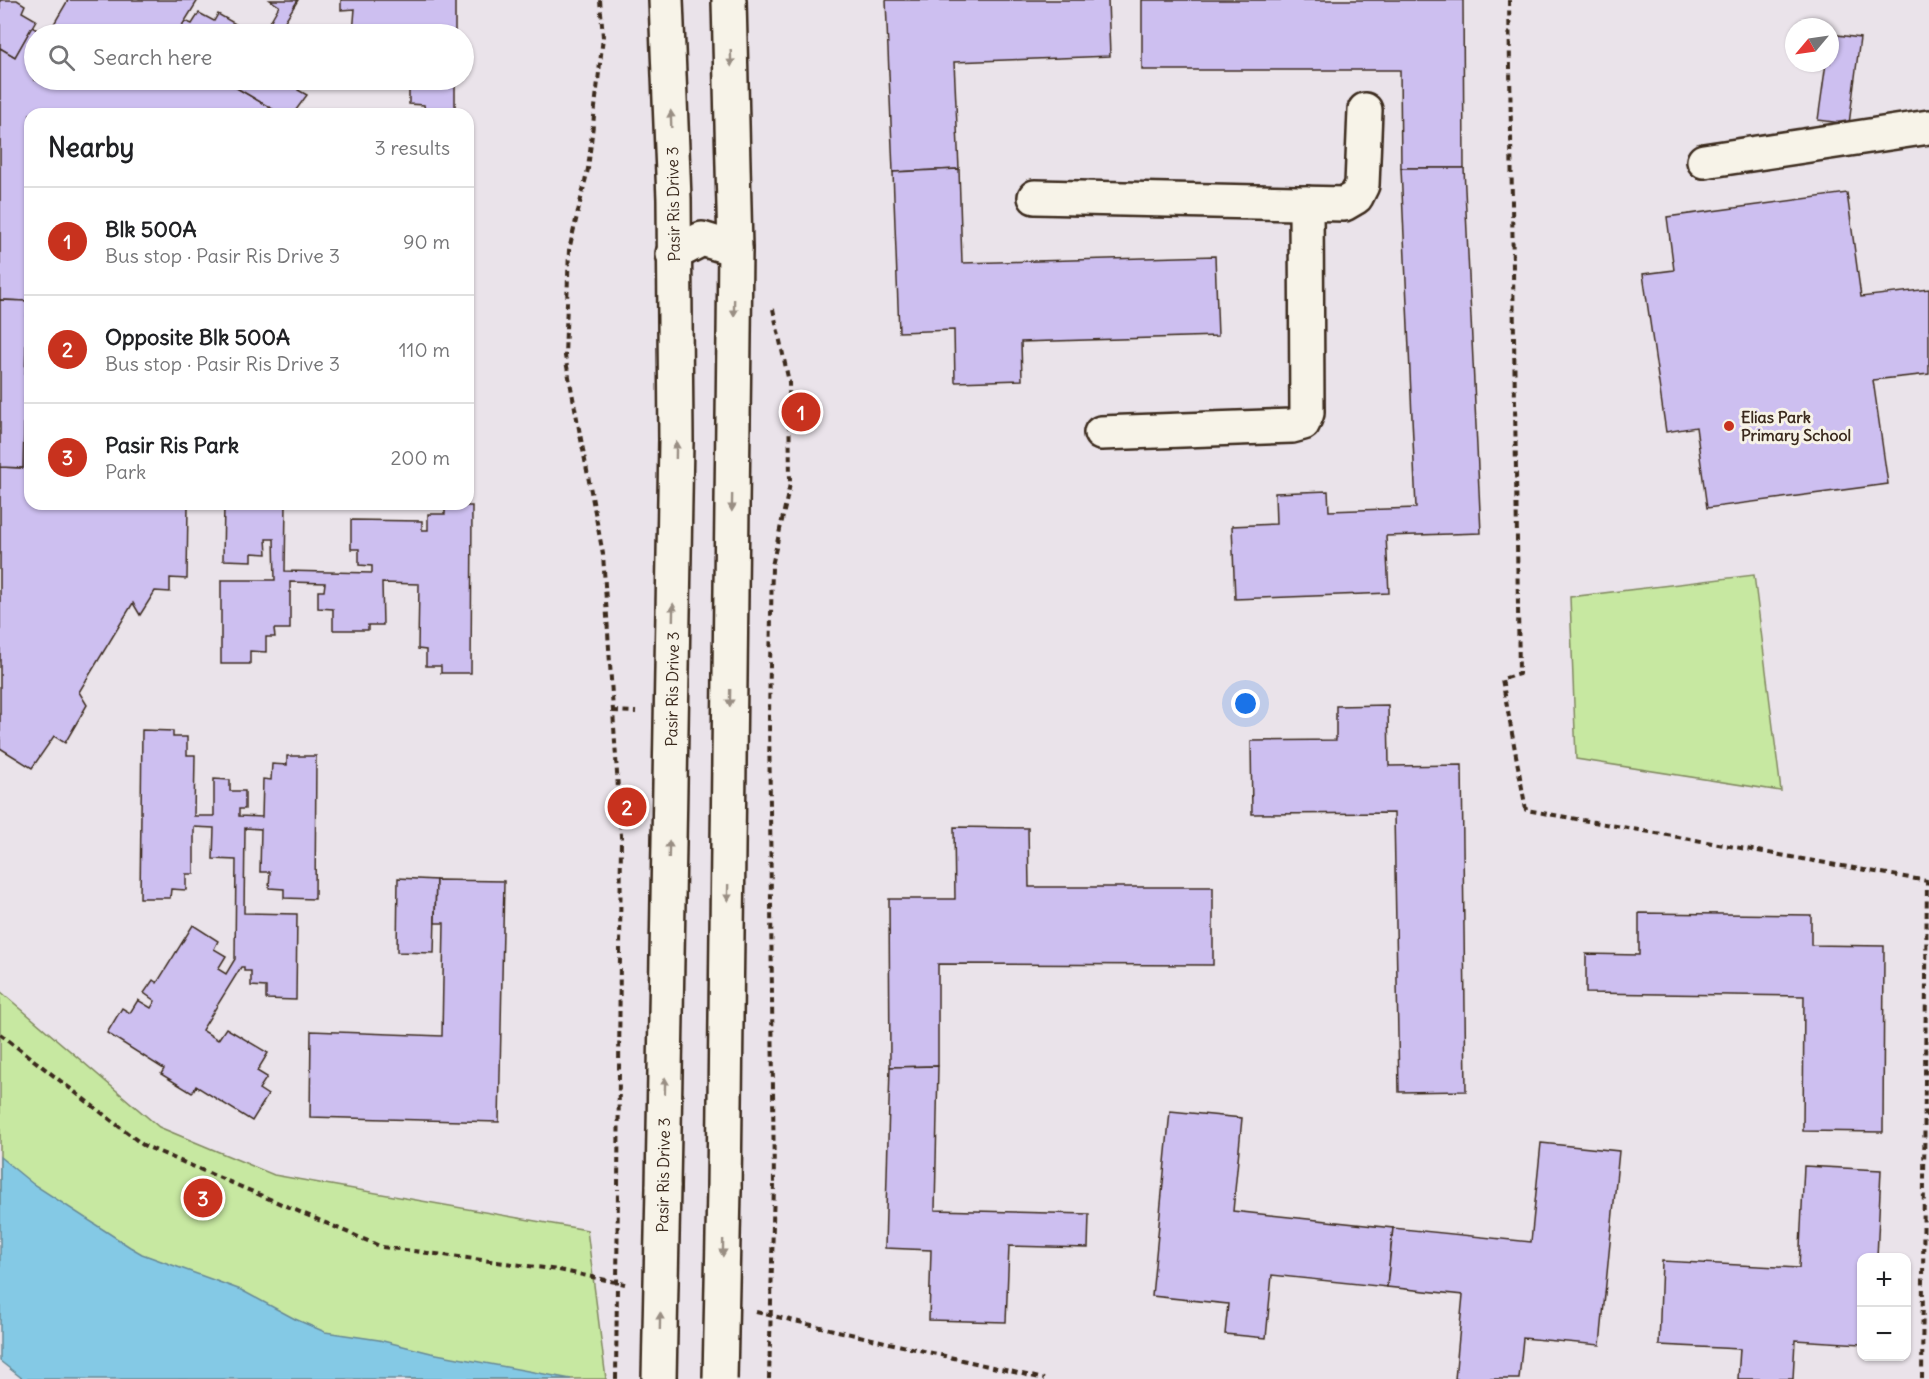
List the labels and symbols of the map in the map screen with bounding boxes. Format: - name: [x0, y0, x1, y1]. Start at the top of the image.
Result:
- north arrow: [1785, 18, 1839, 72]
- one-way arrow: [727, 49, 736, 68]
- one-way arrow: [666, 110, 676, 129]
- street label: Pasir Ris Drive 3: [662, 146, 684, 262]
- one-way arrow: [730, 298, 739, 317]
- pin: 1: [782, 390, 820, 434]
- place label: Elias Park Primary School: [1741, 407, 1851, 446]
- marker: Elias Park Primary School: [1722, 419, 1736, 433]
- one-way arrow: [671, 440, 681, 459]
- one-way arrow: [727, 493, 737, 512]
- one-way arrow: [668, 603, 678, 622]
- street label: Pasir Ris Drive 3: [661, 631, 683, 747]
- one-way arrow: [725, 688, 735, 707]
- your location: [1231, 689, 1260, 718]
- pin: 2: [608, 784, 646, 830]
- one-way arrow: [664, 840, 674, 859]
- one-way arrow: [723, 883, 733, 902]
- one-way arrow: [660, 1077, 669, 1096]
- street label: Pasir Ris Drive 3: [652, 1117, 674, 1233]
- pin: 3: [184, 1176, 222, 1220]
- one-way arrow: [718, 1238, 728, 1257]
- one-way arrow: [655, 1311, 665, 1330]

